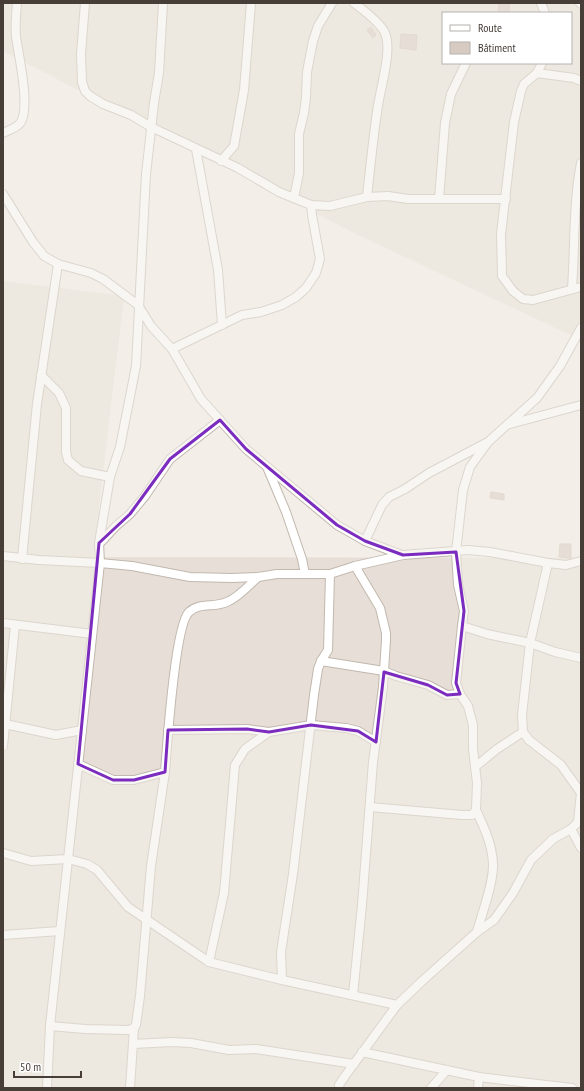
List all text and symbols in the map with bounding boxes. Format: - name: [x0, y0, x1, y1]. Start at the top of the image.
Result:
- legend: [442, 12, 572, 64]
- text: Route: [478, 20, 502, 35]
- text: Bâtiment: [478, 40, 516, 55]
- scale bar: [14, 1053, 81, 1079]
- text: 50 m: [20, 1059, 41, 1074]

